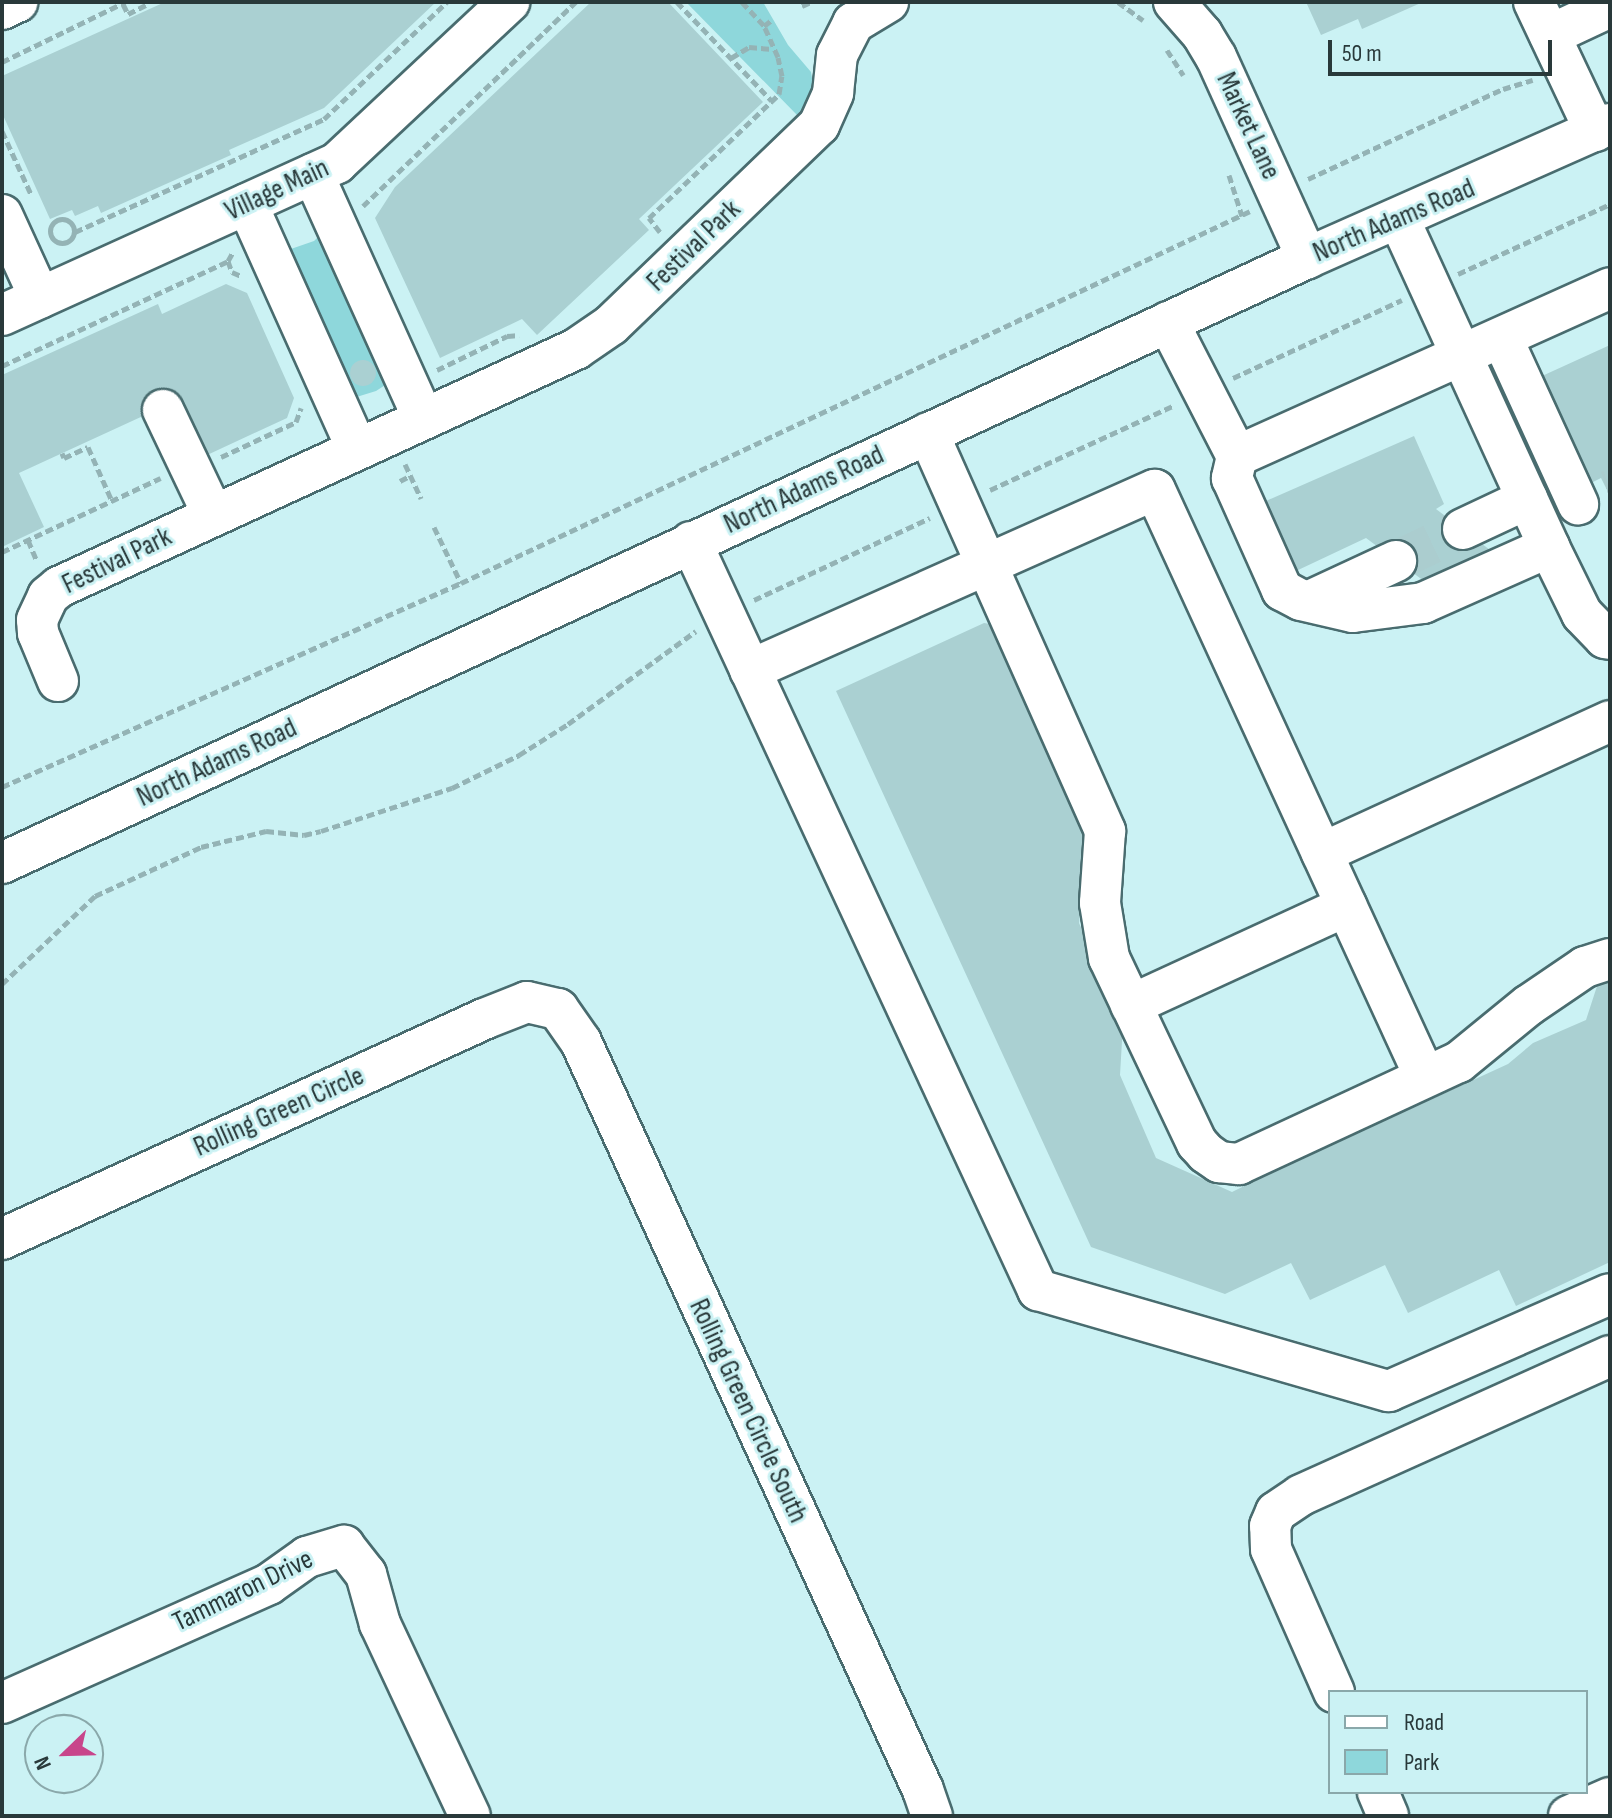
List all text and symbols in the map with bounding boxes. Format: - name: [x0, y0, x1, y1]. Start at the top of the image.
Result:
- scale bar: [1332, 24, 1556, 74]
- text: 50 m: [1342, 39, 1382, 68]
- street label: Market Lane: [1209, 67, 1287, 185]
- street label: Village Main: [220, 151, 334, 229]
- street label: North Adams Road: [1308, 172, 1480, 270]
- street label: Festival Park: [640, 193, 748, 299]
- street label: North Adams Road: [719, 438, 889, 542]
- street label: Festival Park: [57, 520, 177, 602]
- street label: North Adams Road: [132, 711, 302, 815]
- street label: Rolling Green Circle: [189, 1060, 369, 1164]
- street label: Rolling Green Circle South: [681, 1294, 815, 1528]
- street label: Tammaron Drive: [168, 1543, 318, 1639]
- legend: [1328, 1690, 1588, 1794]
- text: Road: [1404, 1708, 1444, 1737]
- north arrow: [24, 1714, 104, 1794]
- text: Park: [1404, 1748, 1439, 1777]
- text: N: [29, 1752, 58, 1773]

